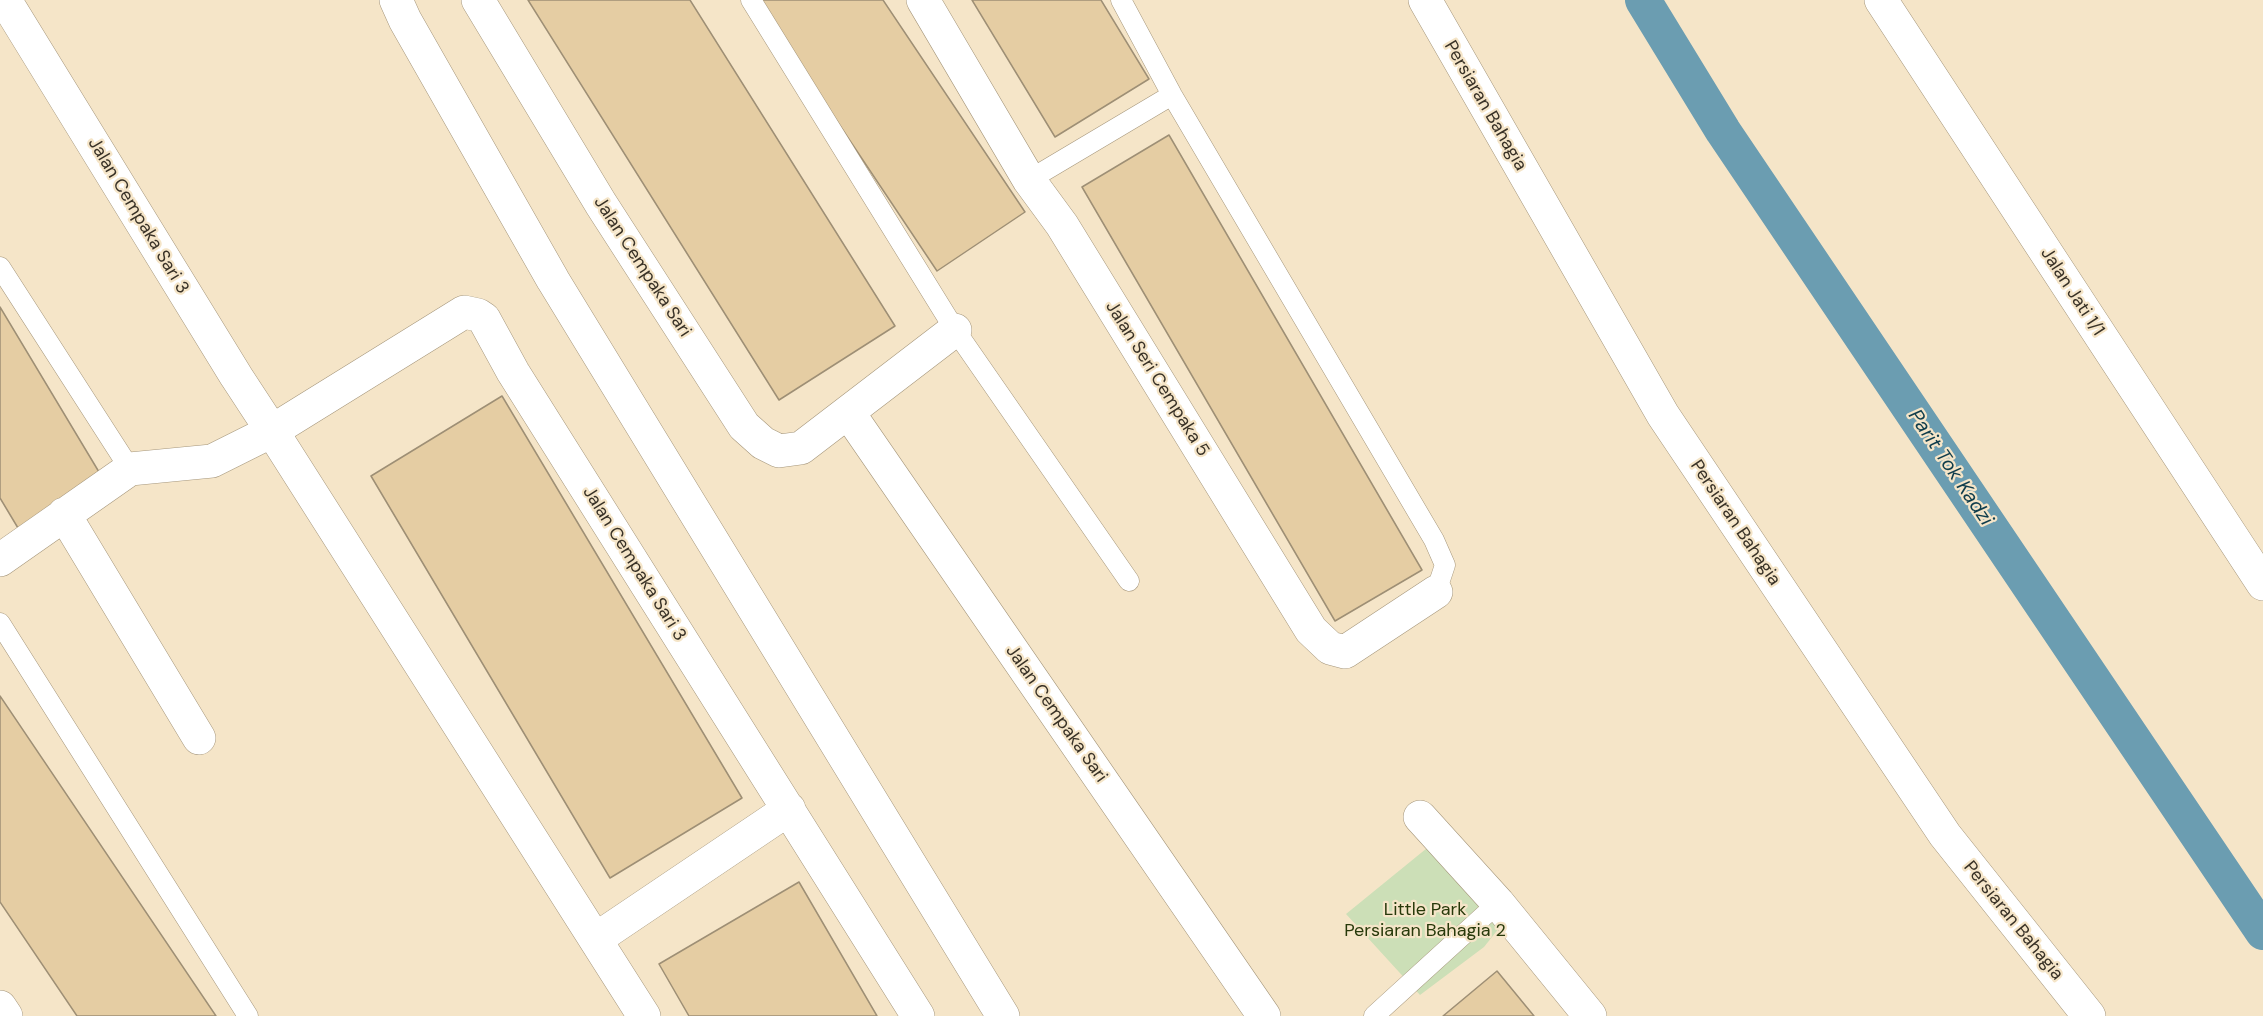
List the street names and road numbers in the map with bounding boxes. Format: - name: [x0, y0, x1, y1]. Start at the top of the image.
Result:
- street label: Persiaran Bahagia: [1439, 37, 1531, 175]
- street label: Jalan Cempaka Sari 3: [83, 134, 193, 298]
- street label: Jalan Cempaka Sari: [589, 193, 695, 341]
- street label: Jalan Jati 1/1: [2036, 244, 2108, 340]
- street label: Jalan Seri Cempaka 5: [1100, 297, 1214, 461]
- street label: Persiaran Bahagia: [1685, 456, 1785, 590]
- street label: Jalan Cempaka Sari 3: [578, 483, 690, 645]
- street label: Jalan Cempaka Sari: [1000, 641, 1112, 787]
- street label: Persiaran Bahagia: [1959, 857, 2067, 985]

